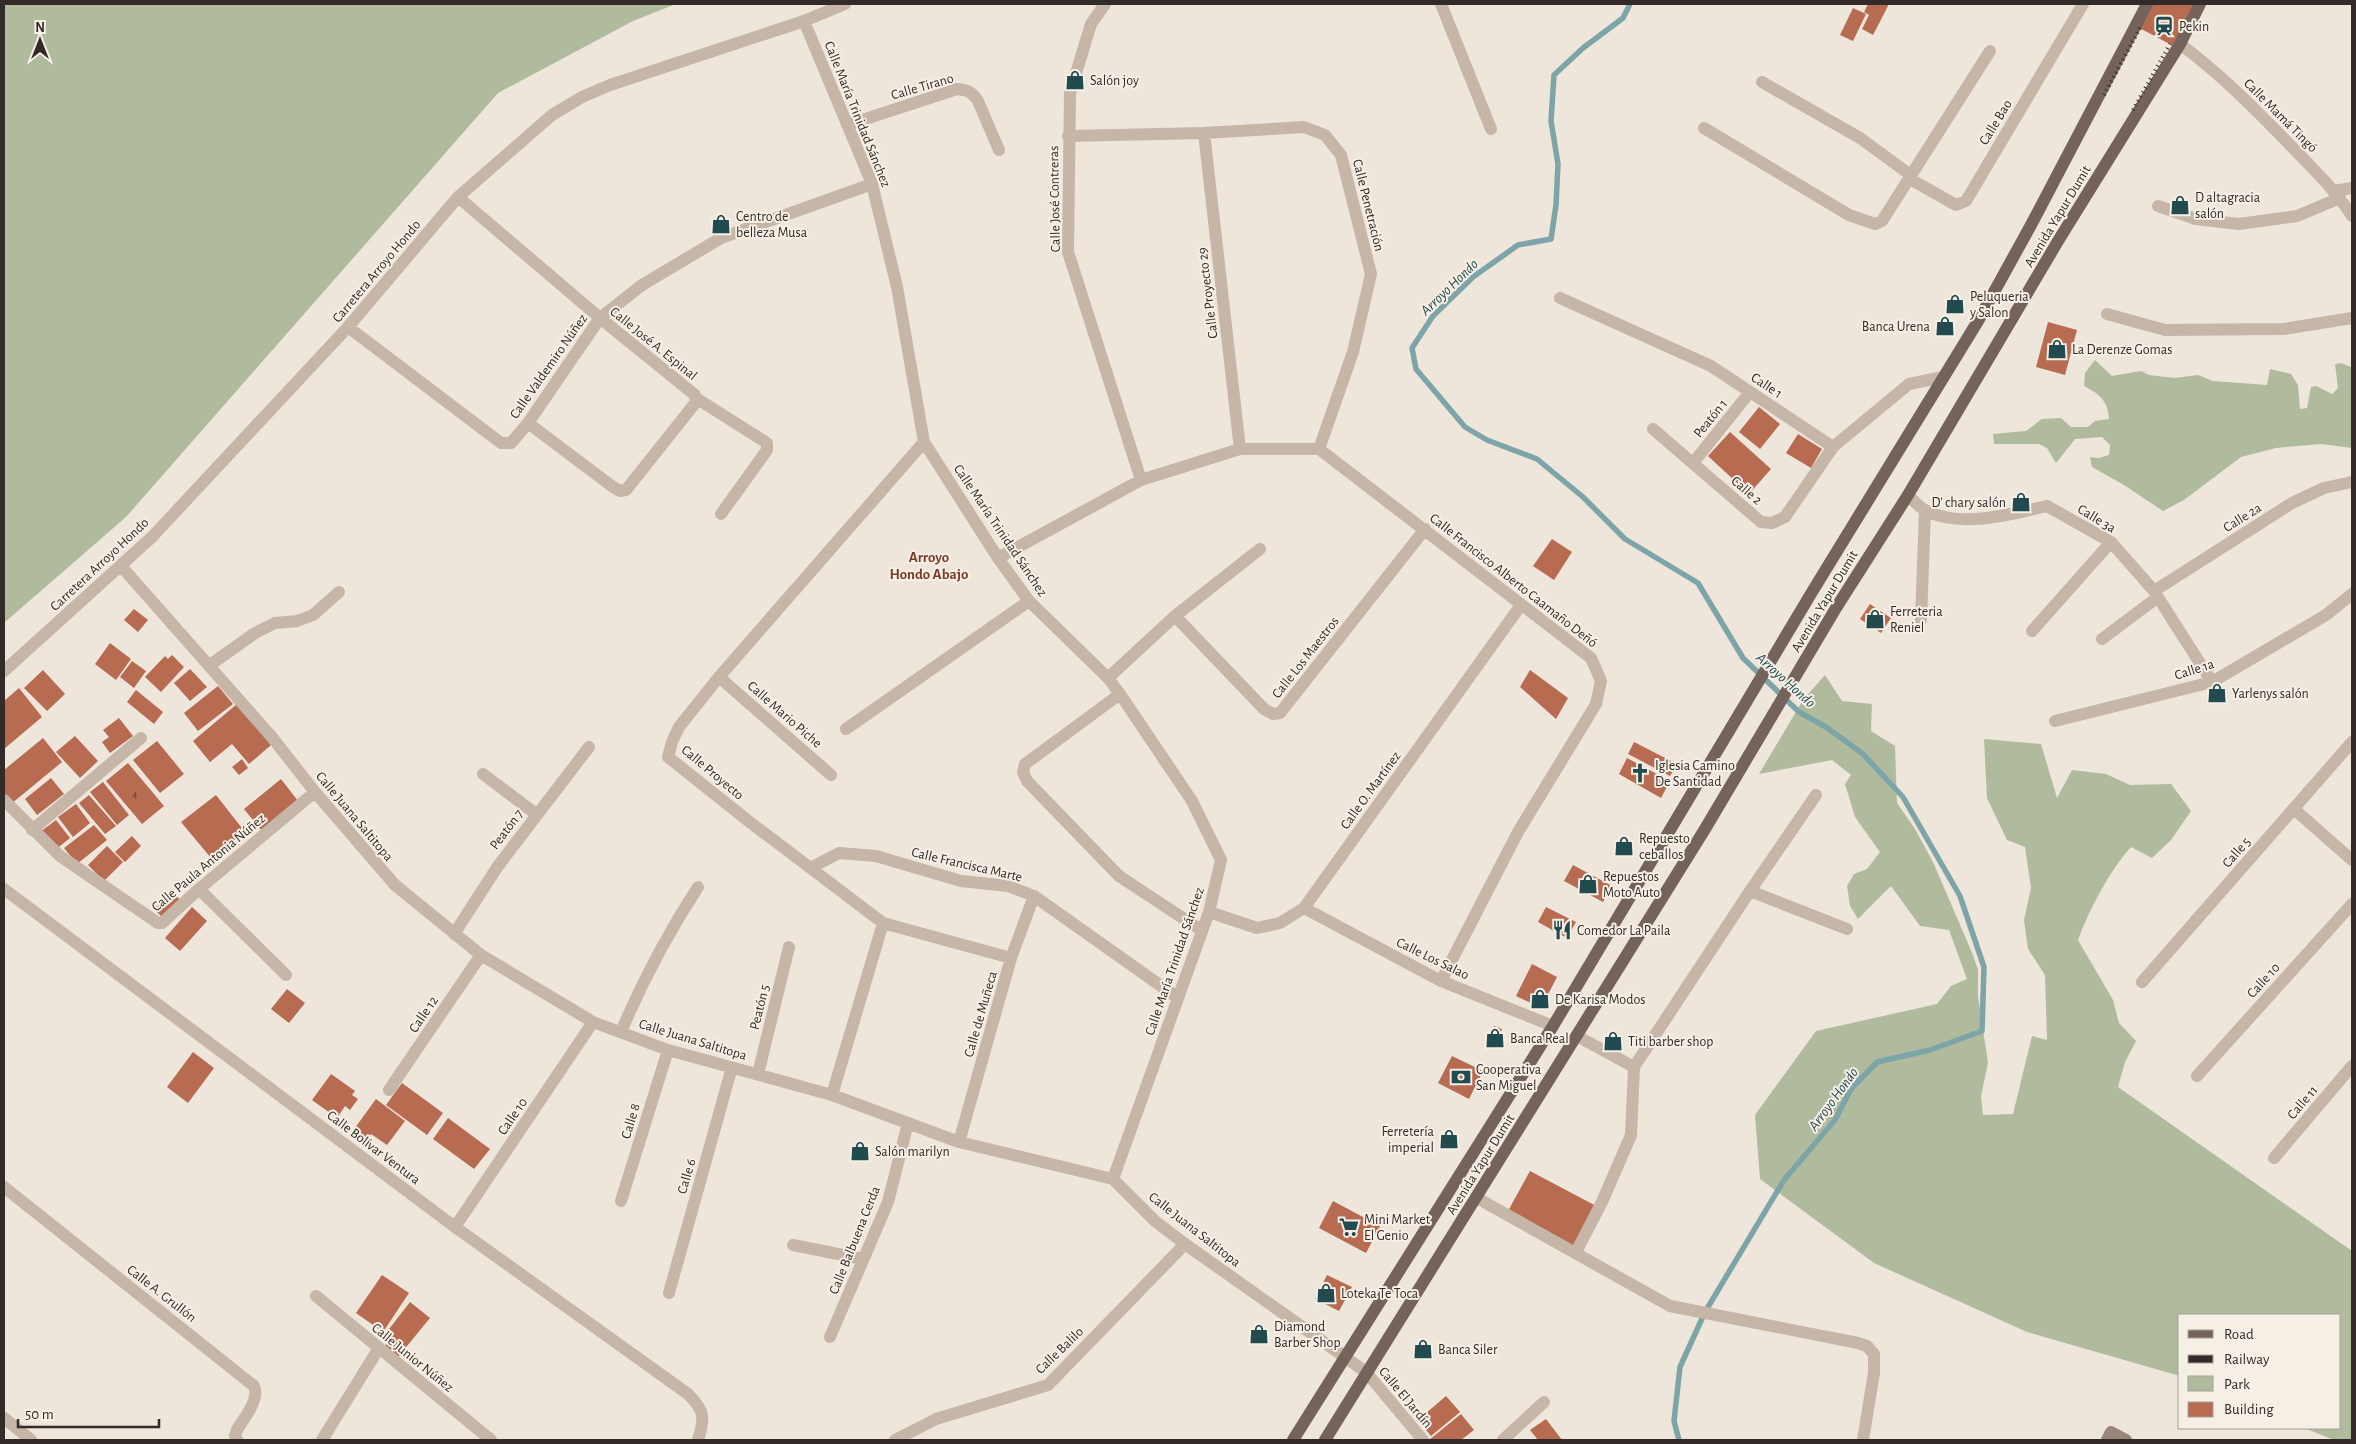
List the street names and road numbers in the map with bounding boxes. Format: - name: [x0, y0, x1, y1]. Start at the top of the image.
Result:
- street label: Calle María Trinidad Sánchez: [821, 39, 893, 189]
- street label: Calle Tirano: [889, 71, 955, 103]
- street label: Calle Mamá Tingó: [2241, 76, 2320, 155]
- street label: Calle Bao: [1977, 97, 2015, 148]
- street label: Calle José Contreras: [1047, 146, 1063, 252]
- street label: Calle Penetración: [1350, 158, 1386, 253]
- street label: Avenida Yapur Dumit: [2022, 163, 2094, 270]
- street label: Carretera Arroyo Hondo: [330, 218, 424, 326]
- street label: Calle Proyecto 29: [1195, 246, 1221, 339]
- street label: Calle José A. Espinal: [607, 305, 700, 383]
- street label: Calle Valdemiro Núñez: [507, 311, 590, 422]
- street label: Calle 1: [1748, 370, 1785, 401]
- street label: Peatón 1: [1691, 397, 1730, 441]
- street label: Calle María Trinidad Sánchez: [951, 462, 1050, 599]
- street label: Calle 2: [1728, 474, 1764, 508]
- street label: Calle 2a: [2221, 500, 2265, 535]
- street label: Calle 3a: [2075, 502, 2118, 536]
- street label: Calle Francisco Alberto Caamaño Deñó: [1427, 511, 1600, 650]
- street label: Carretera Arroyo Hondo: [48, 516, 152, 614]
- street label: Avenida Yapur Dumit: [1789, 548, 1861, 655]
- street label: Calle Los Maestros: [1270, 614, 1342, 701]
- street label: Calle 1a: [2173, 657, 2216, 683]
- street label: Calle Mario Piche: [744, 679, 824, 751]
- street label: Calle Proyecto: [679, 743, 746, 803]
- street label: Calle O. Martínez: [1338, 749, 1404, 832]
- street label: Calle Juana Saltitopa: [313, 769, 396, 864]
- street label: Peatón 7: [487, 807, 526, 852]
- street label: Calle Paula Antonia Núñez: [149, 811, 268, 914]
- street label: Calle 5: [2220, 835, 2254, 871]
- street label: Calle Francisca Marte: [910, 845, 1024, 885]
- street label: Calle María Trinidad Sánchez: [1143, 885, 1207, 1037]
- street label: Calle Los Salao: [1394, 935, 1471, 983]
- street label: Calle 10: [2245, 961, 2283, 1001]
- street label: Calle de Muñeca: [962, 969, 1000, 1059]
- street label: Peatón 5: [748, 983, 772, 1031]
- street label: Calle 12: [407, 994, 441, 1035]
- street label: Calle Juana Saltitopa: [637, 1017, 749, 1063]
- street label: Calle 11: [2285, 1083, 2321, 1122]
- street label: Calle 10: [495, 1095, 530, 1138]
- street label: Calle 8: [619, 1102, 643, 1141]
- street label: Calle Bolívar Ventura: [324, 1108, 423, 1188]
- street label: Avenida Yapur Dumit: [1444, 1111, 1518, 1217]
- street label: Calle 6: [675, 1157, 699, 1196]
- street label: Calle Balbuena Cerda: [827, 1184, 883, 1296]
- street label: Calle Juana Saltitopa: [1146, 1190, 1243, 1270]
- street label: Calle A. Grullón: [124, 1263, 199, 1325]
- street label: Calle Junior Núñez: [369, 1321, 456, 1395]
- street label: Calle Balilo: [1033, 1325, 1086, 1377]
- street label: Calle El Jardín: [1376, 1365, 1435, 1431]

